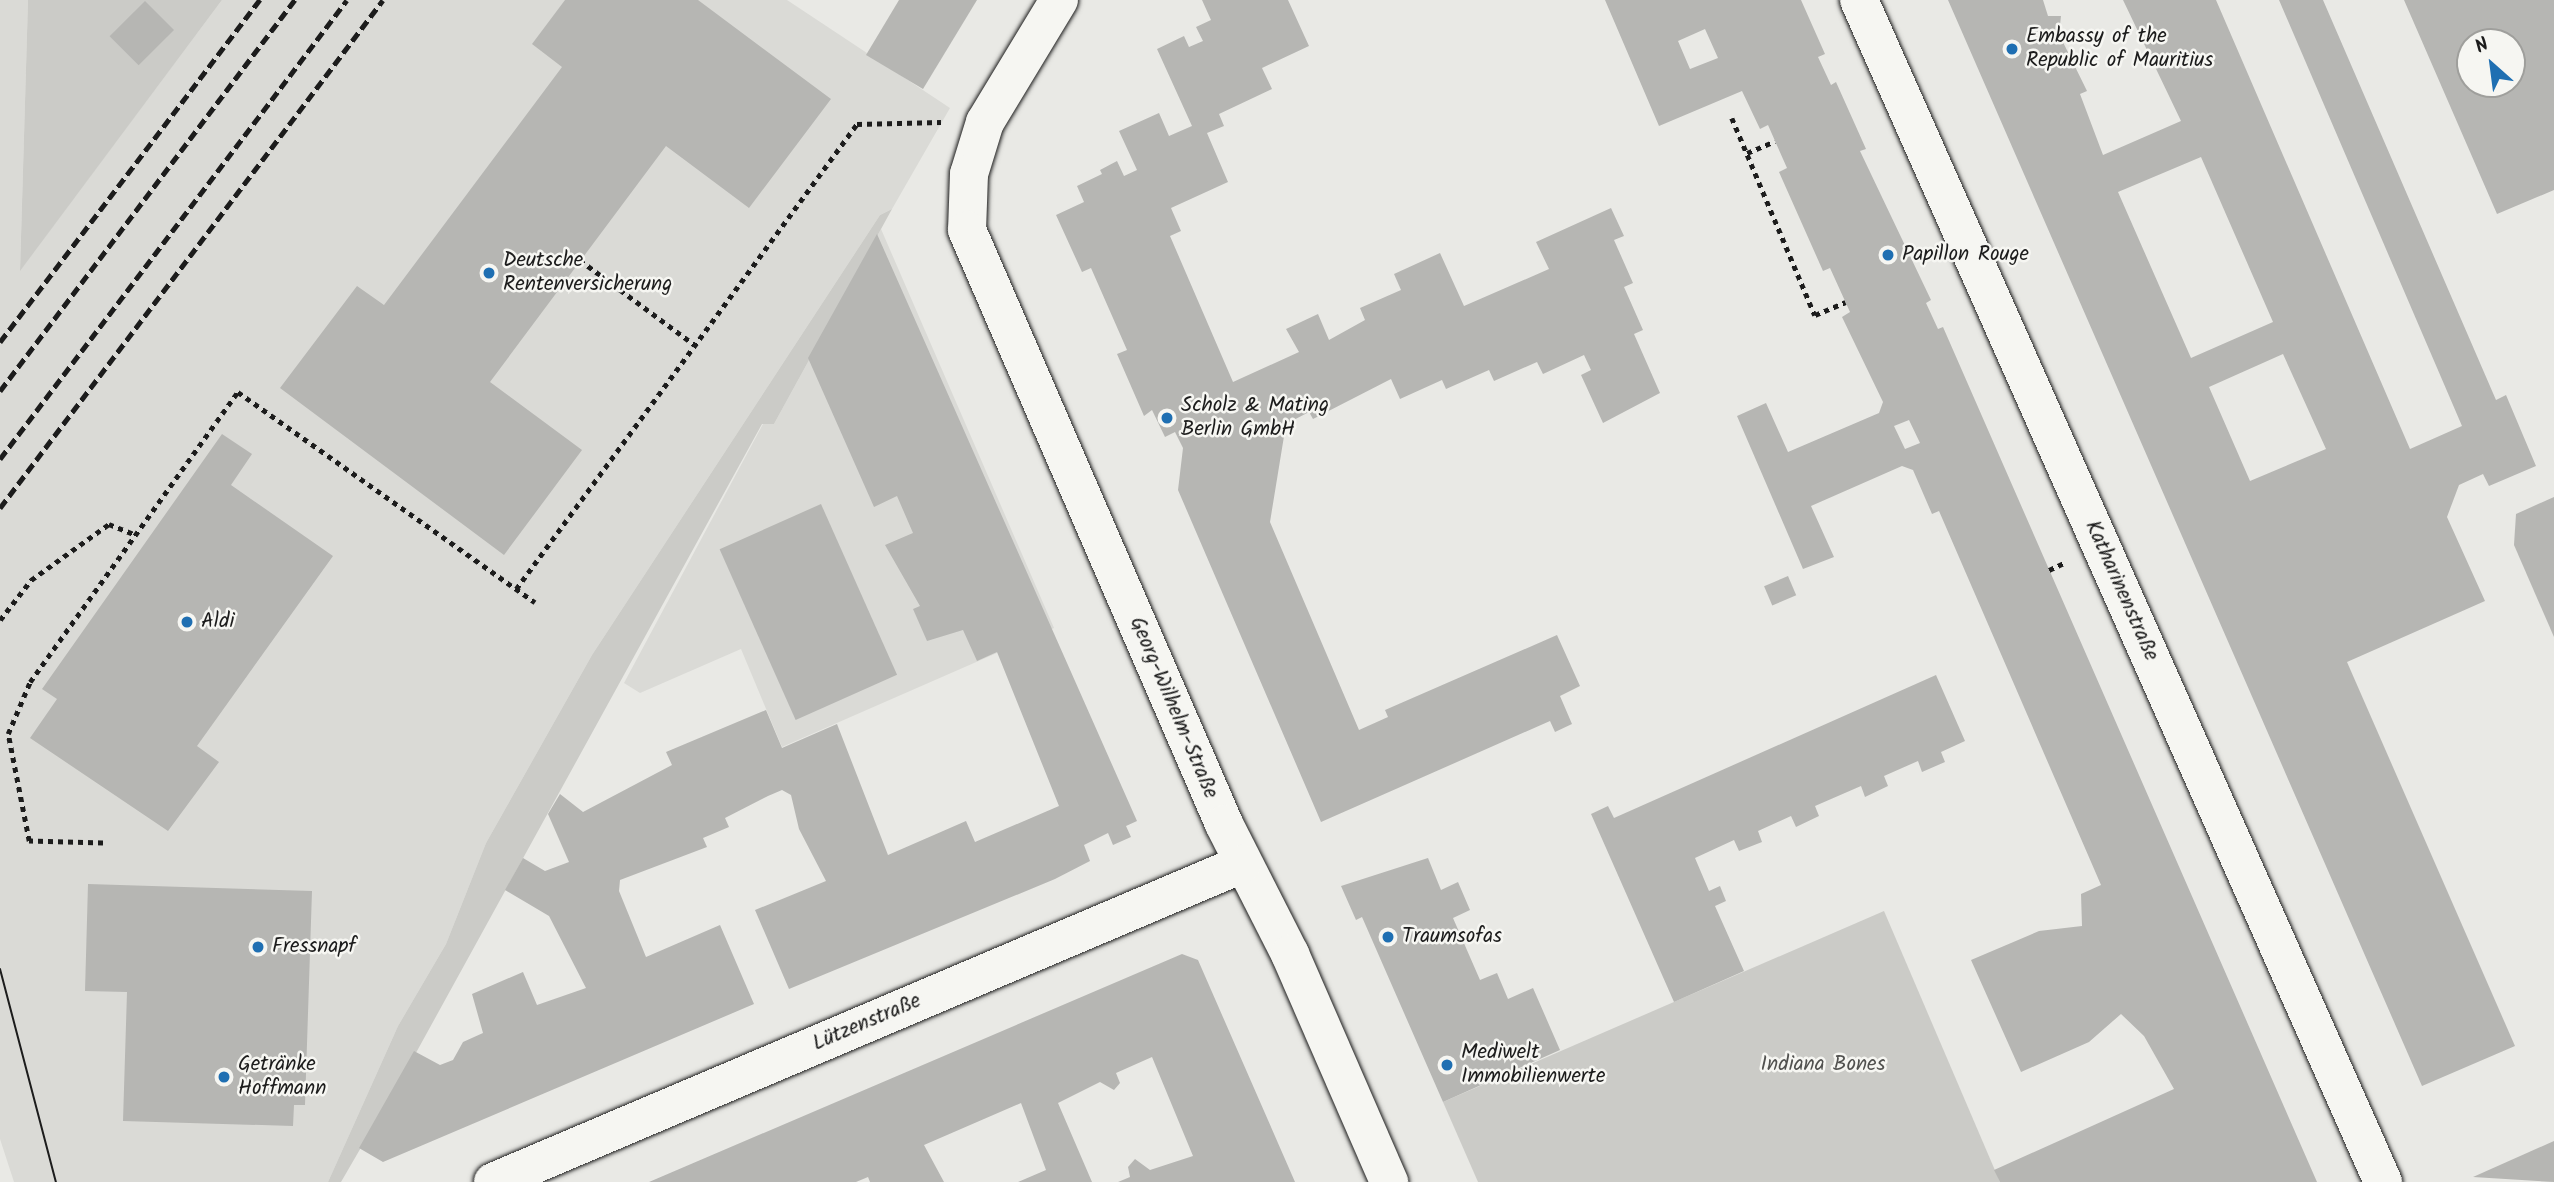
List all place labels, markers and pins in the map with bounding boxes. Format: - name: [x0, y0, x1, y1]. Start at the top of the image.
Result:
- place label: Embassy of the Republic of Mauritius: [2026, 24, 2213, 74]
- marker: Embassy of the Republic of Mauritius: [2004, 41, 2020, 57]
- place label: Papillon Rouge: [1902, 242, 2029, 268]
- marker: Papillon Rouge: [1880, 247, 1896, 263]
- place label: Deutsche Rentenversicherung: [503, 248, 672, 298]
- marker: Deutsche Rentenversicherung: [481, 265, 497, 281]
- place label: Scholz & Mating Berlin GmbH: [1181, 393, 1329, 443]
- marker: Scholz & Mating Berlin GmbH: [1159, 410, 1175, 426]
- place label: Aldi: [201, 609, 234, 635]
- marker: Aldi: [179, 614, 195, 630]
- place label: Traumsofas: [1402, 924, 1502, 950]
- marker: Traumsofas: [1380, 929, 1396, 945]
- place label: Fressnapf: [272, 934, 356, 960]
- marker: Fressnapf: [250, 939, 266, 955]
- place label: Mediwelt Immobilienwerte: [1461, 1040, 1605, 1090]
- place label: Getränke Hoffmann: [238, 1052, 326, 1102]
- marker: Mediwelt Immobilienwerte: [1439, 1057, 1455, 1073]
- marker: Getränke Hoffmann: [216, 1069, 232, 1085]

